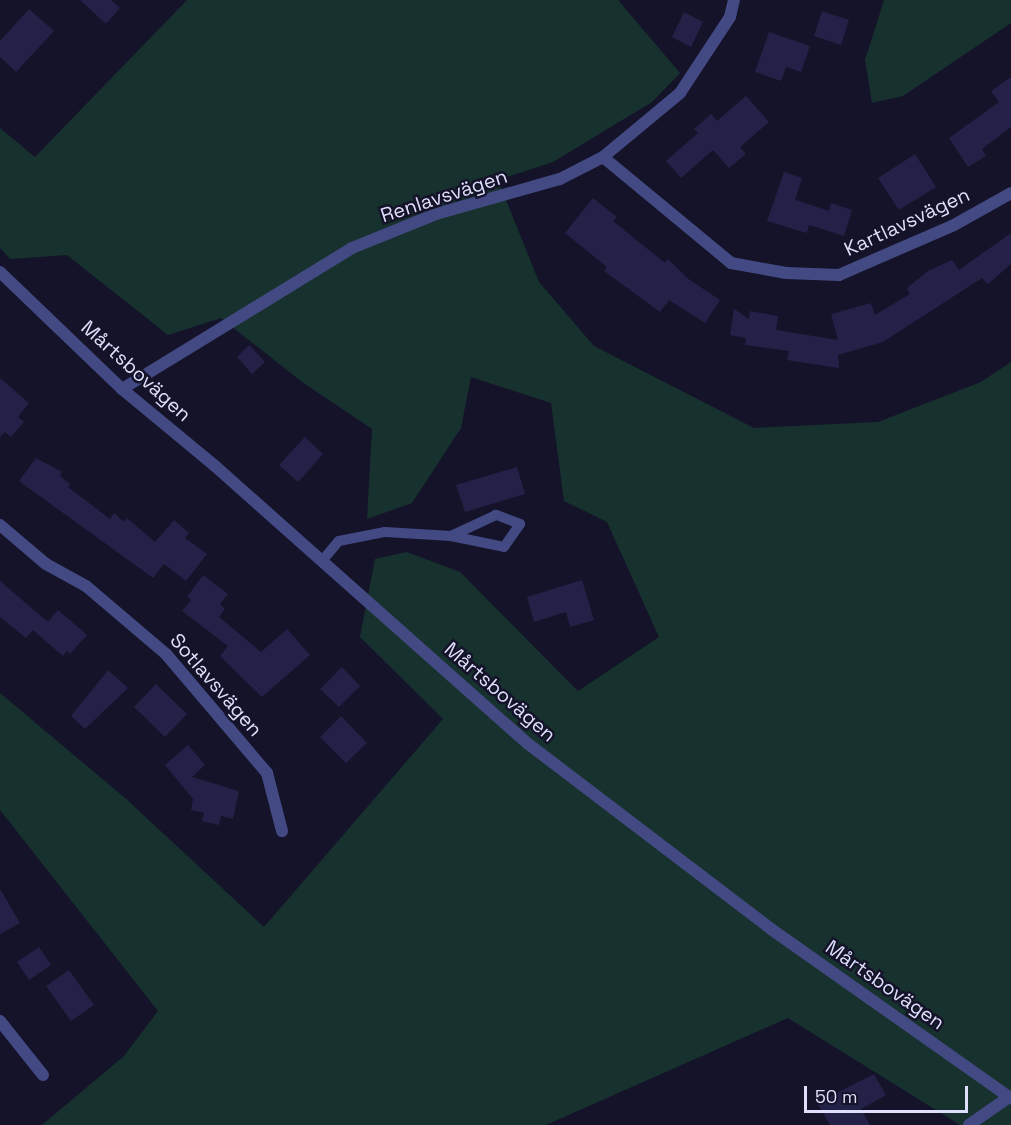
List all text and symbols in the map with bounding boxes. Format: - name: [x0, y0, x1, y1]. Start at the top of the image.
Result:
- street label: Renlavsvägen: [378, 164, 510, 228]
- street label: Kartlavsvägen: [840, 182, 974, 262]
- street label: Mårtsbovägen: [76, 315, 196, 427]
- street label: Sotlavsvägen: [165, 629, 267, 741]
- street label: Mårtsbovägen: [439, 637, 561, 747]
- street label: Mårtsbovägen: [821, 935, 949, 1035]
- scale bar: [807, 1074, 970, 1112]
- text: 50 m: [815, 1085, 857, 1108]

